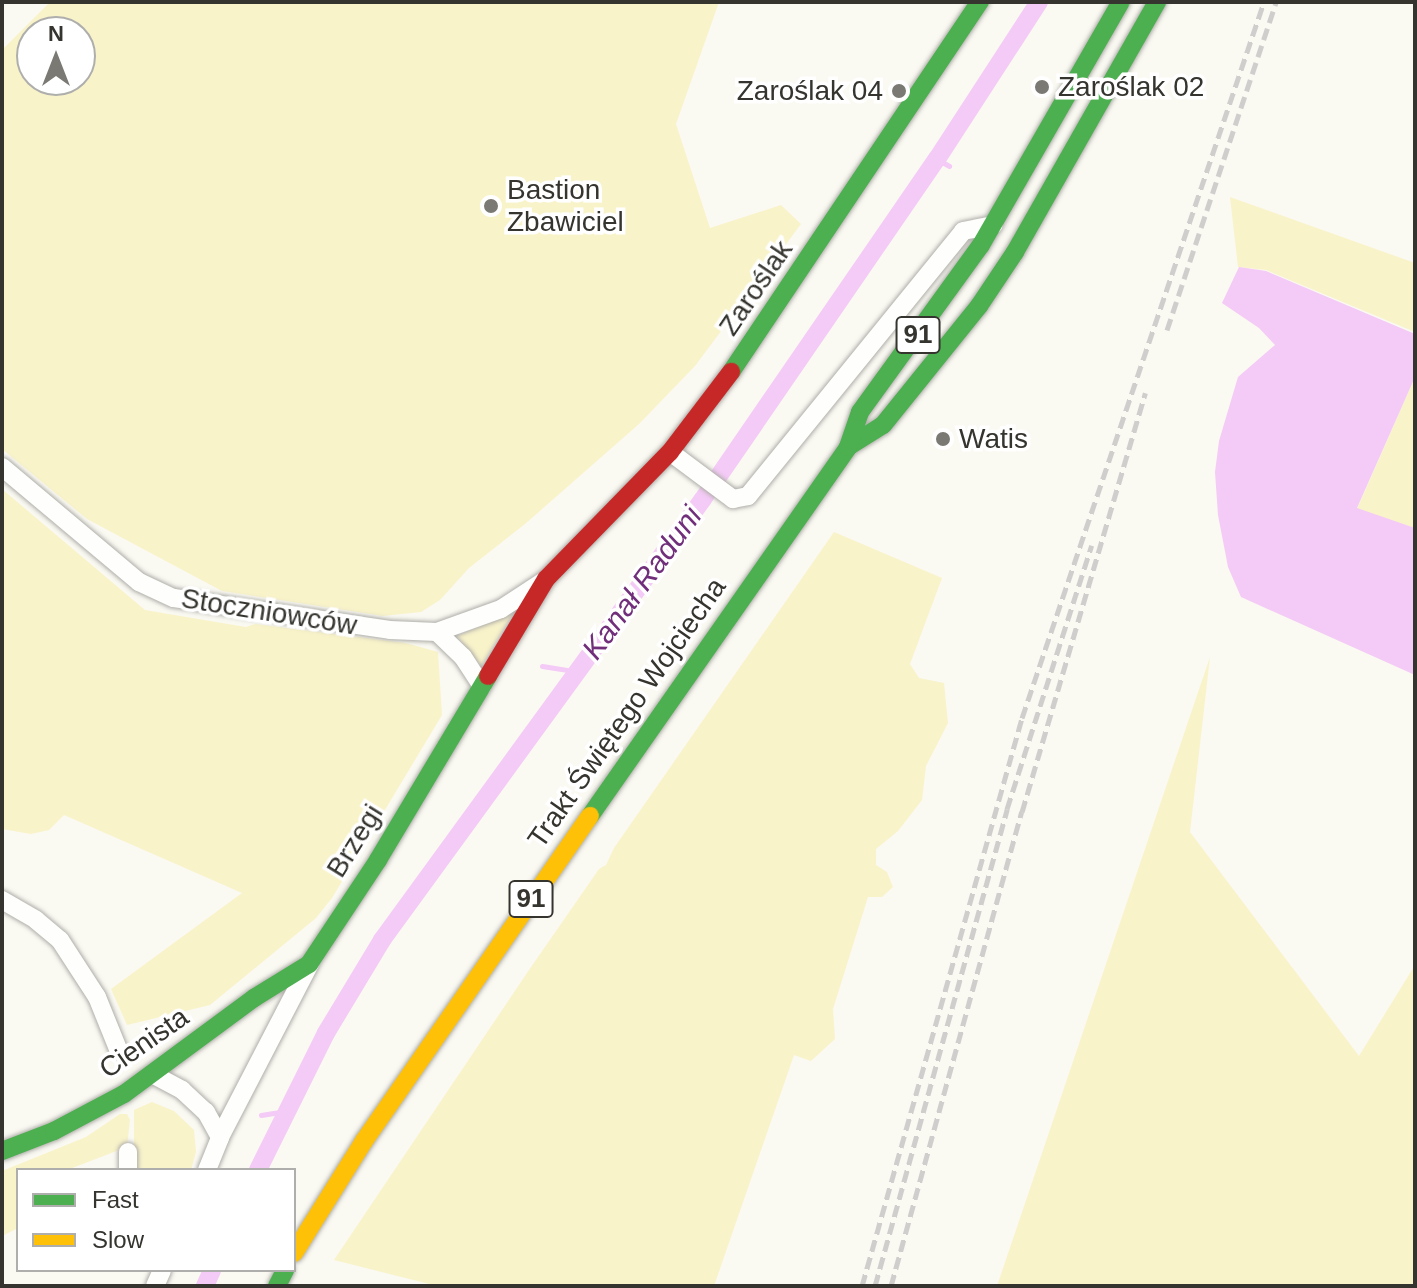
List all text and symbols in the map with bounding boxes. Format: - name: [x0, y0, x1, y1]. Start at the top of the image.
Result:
- north arrow: [16, 16, 96, 96]
- text: N: [48, 21, 64, 46]
- place label: Zaroślak 02: [1058, 70, 1204, 104]
- place label: Zaroślak 04: [737, 74, 883, 108]
- marker: Zaroślak 02: [1033, 78, 1051, 96]
- marker: Zaroślak 04: [890, 82, 908, 100]
- place label: Bastion Zbawiciel: [507, 173, 624, 239]
- marker: Bastion Zbawiciel: [482, 197, 500, 215]
- street label: Zaroślak: [712, 234, 800, 342]
- road number: 91: [894, 313, 942, 357]
- place label: Watis: [959, 422, 1028, 456]
- marker: Watis: [934, 430, 952, 448]
- water label: Kanał Raduni: [574, 500, 710, 666]
- street label: Trakt Świętego Wojciecha: [521, 571, 733, 855]
- street label: Stoczniowców: [179, 582, 359, 642]
- street label: Brzegi: [320, 798, 390, 884]
- road number: 91: [507, 877, 555, 921]
- street label: Cienista: [93, 1000, 195, 1086]
- legend: [16, 1168, 296, 1272]
- text: Fast: [92, 1186, 139, 1213]
- text: Slow: [92, 1226, 144, 1253]

